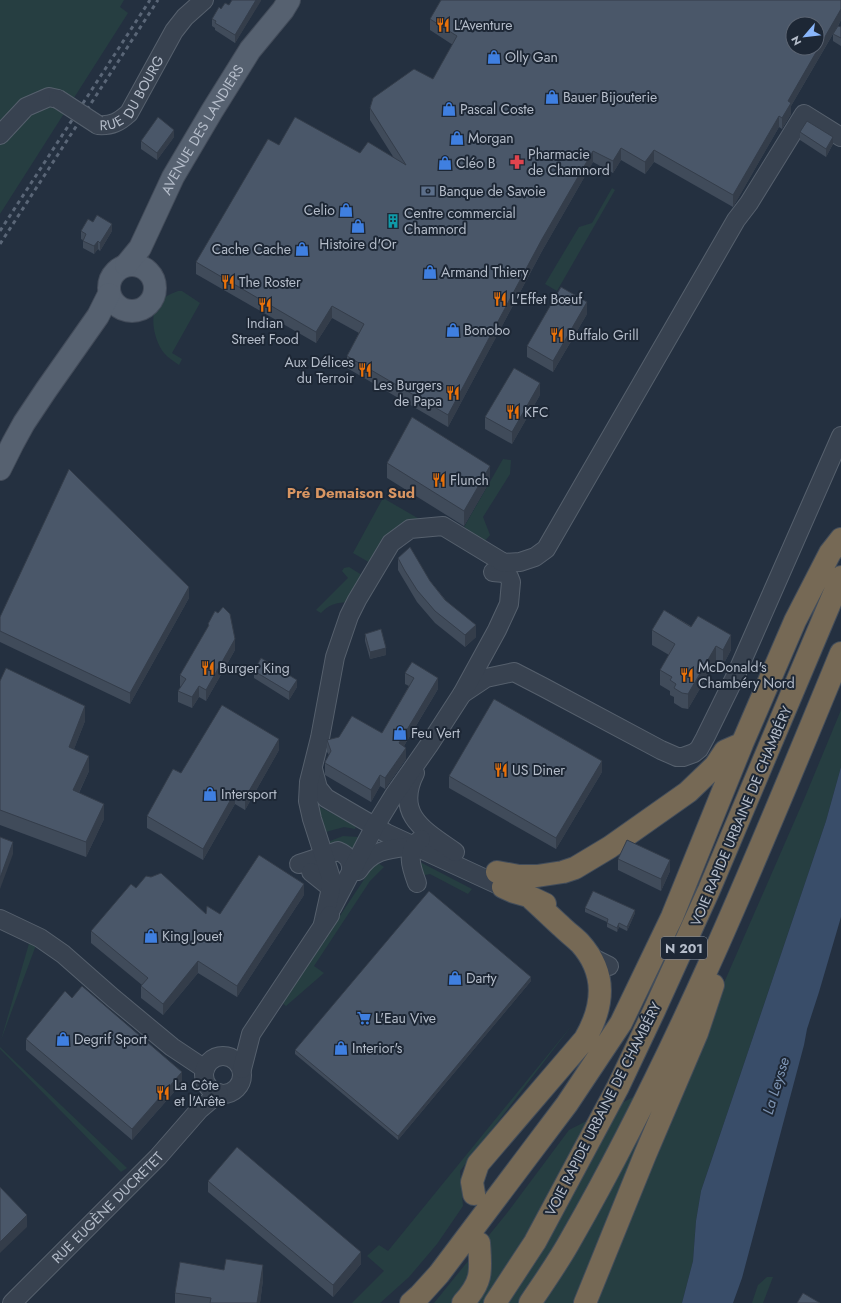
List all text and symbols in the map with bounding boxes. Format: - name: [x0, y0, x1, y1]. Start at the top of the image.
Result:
- place label: L'Aventure: [454, 15, 513, 35]
- north arrow: [785, 16, 825, 56]
- restaurant icon: L'Aventure: [435, 17, 451, 33]
- text: N: [787, 33, 805, 48]
- place label: Olly Gan: [505, 47, 558, 67]
- shop icon: Olly Gan: [486, 49, 502, 65]
- street label: RUE DU BOURG: [99, 52, 169, 135]
- street label: AVENUE DES LANDIERS: [156, 60, 249, 198]
- place label: Bauer Bijouterie: [563, 87, 657, 107]
- shop icon: Bauer Bijouterie: [544, 89, 560, 105]
- place label: Pascal Coste: [460, 99, 534, 119]
- shop icon: Pascal Coste: [441, 101, 457, 117]
- place label: Morgan: [468, 128, 514, 148]
- shop icon: Morgan: [449, 130, 465, 146]
- place label: Pharmacie de Chamnord: [528, 144, 610, 180]
- place label: Cléo B: [456, 153, 496, 173]
- pharmacy icon: Pharmacie de Chamnord: [509, 154, 525, 170]
- shop icon: Cléo B: [437, 155, 453, 171]
- place label: Banque de Savoie: [439, 181, 546, 201]
- bank icon: Banque de Savoie: [420, 183, 436, 199]
- place label: Celio: [304, 200, 335, 220]
- shop icon: Celio: [338, 202, 354, 218]
- place label: Centre commercial Chamnord: [404, 203, 516, 239]
- building icon: Centre commercial Chamnord: [385, 213, 401, 229]
- shop icon: Histoire d'Or: [350, 218, 366, 234]
- place label: Histoire d'Or: [319, 234, 397, 254]
- place label: Cache Cache: [212, 239, 291, 259]
- shop icon: Cache Cache: [294, 241, 310, 257]
- place label: Armand Thiery: [441, 262, 529, 282]
- shop icon: Armand Thiery: [422, 264, 438, 280]
- place label: The Roster: [239, 272, 301, 292]
- restaurant icon: The Roster: [220, 274, 236, 290]
- place label: L'Effet Bœuf: [511, 289, 583, 309]
- restaurant icon: L'Effet Bœuf: [492, 291, 508, 307]
- restaurant icon: Indian Street Food: [257, 297, 273, 313]
- place label: Indian Street Food: [231, 313, 299, 349]
- place label: Bonobo: [464, 320, 510, 340]
- shop icon: Bonobo: [445, 322, 461, 338]
- place label: Buffalo Grill: [568, 325, 639, 345]
- restaurant icon: Buffalo Grill: [549, 327, 565, 343]
- place label: Aux Délices du Terroir: [284, 352, 354, 388]
- restaurant icon: Aux Délices du Terroir: [357, 362, 373, 378]
- place label: Les Burgers de Papa: [373, 375, 442, 411]
- restaurant icon: Les Burgers de Papa: [445, 385, 461, 401]
- place label: KFC: [524, 402, 549, 422]
- restaurant icon: KFC: [505, 404, 521, 420]
- place label: Flunch: [450, 470, 489, 490]
- restaurant icon: Flunch: [431, 472, 447, 488]
- district label: Pré Demaison Sud: [287, 482, 415, 504]
- place label: McDonald's Chambéry Nord: [698, 657, 795, 693]
- place label: Burger King: [219, 658, 290, 678]
- restaurant icon: Burger King: [200, 660, 216, 676]
- restaurant icon: McDonald's Chambéry Nord: [679, 667, 695, 683]
- street label: VOIE RAPIDE URBAINE DE CHAMBÉRY: [685, 703, 797, 929]
- place label: Feu Vert: [411, 723, 460, 743]
- shop icon: Feu Vert: [392, 725, 408, 741]
- place label: US Diner: [512, 760, 565, 780]
- restaurant icon: US Diner: [493, 762, 509, 778]
- place label: Intersport: [221, 784, 277, 804]
- shop icon: Intersport: [202, 786, 218, 802]
- place label: King Jouet: [162, 926, 223, 946]
- shop icon: King Jouet: [143, 928, 159, 944]
- road number: N 201: [661, 937, 707, 959]
- place label: Darty: [466, 968, 497, 988]
- shop icon: Darty: [447, 970, 463, 986]
- street label: VOIE RAPIDE URBAINE DE CHAMBÉRY: [540, 999, 666, 1219]
- place label: L'Eau Vive: [375, 1008, 436, 1028]
- supermarket icon: L'Eau Vive: [356, 1010, 372, 1026]
- place label: Degrif Sport: [74, 1029, 147, 1049]
- shop icon: Degrif Sport: [55, 1031, 71, 1047]
- place label: Interior's: [352, 1038, 403, 1058]
- shop icon: Interior's: [333, 1040, 349, 1056]
- water label: La Leysse: [757, 1054, 795, 1117]
- place label: La Côte et l'Arête: [174, 1075, 226, 1111]
- restaurant icon: La Côte et l'Arête: [155, 1085, 171, 1101]
- street label: RUE EUGÈNE DUCRETET: [47, 1147, 168, 1268]

